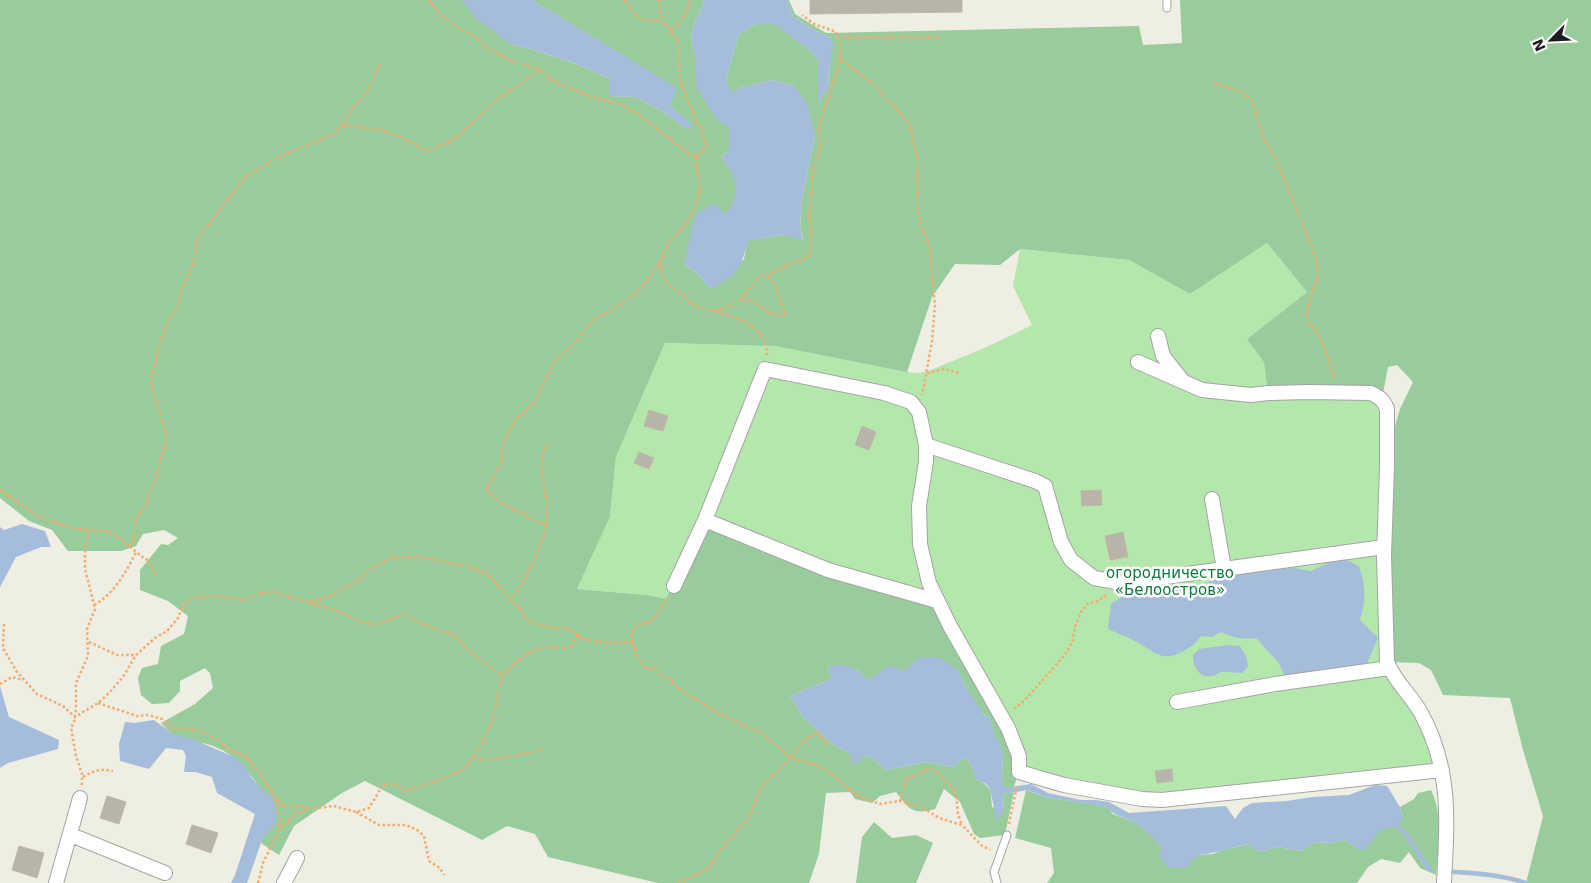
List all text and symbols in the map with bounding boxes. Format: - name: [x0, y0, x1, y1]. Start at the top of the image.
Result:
- north arrow: [1526, 15, 1576, 65]
- text: N: [1529, 37, 1549, 54]
- park label: огородничество «Белоостров»: [1106, 564, 1234, 599]

